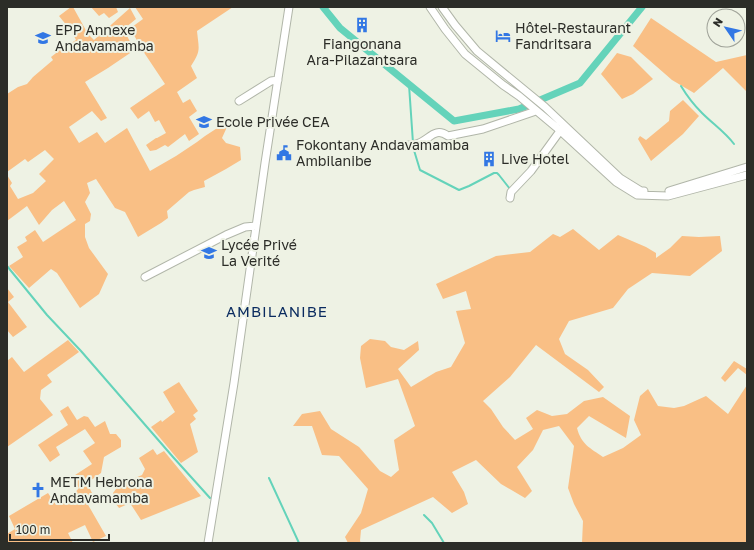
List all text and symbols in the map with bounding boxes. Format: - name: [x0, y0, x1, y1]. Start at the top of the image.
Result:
- north arrow: [706, 8, 746, 48]
- text: N: [710, 15, 725, 29]
- building icon: Fiangonana Ara-Pilazantsara: [353, 16, 371, 34]
- place label: Hôtel-Restaurant Fandritsara: [515, 19, 631, 52]
- place label: EPP Annexe Andavamamba: [55, 21, 154, 54]
- hotel icon: Hôtel-Restaurant Fandritsara: [494, 27, 512, 45]
- school or university icon: EPP Annexe Andavamamba: [34, 29, 52, 47]
- place label: Fiangonana Ara-Pilazantsara: [307, 35, 417, 68]
- school or university icon: Ecole Privée CEA: [195, 113, 213, 131]
- place label: Ecole Privée CEA: [216, 113, 330, 130]
- place label: Fokontany Andavamamba Ambilanibe: [296, 136, 469, 169]
- public building icon: Fokontany Andavamamba Ambilanibe: [275, 144, 293, 162]
- building icon: Live Hotel: [480, 150, 498, 168]
- place label: Live Hotel: [501, 150, 569, 167]
- place label: Lycée Privé La Verité: [221, 236, 297, 269]
- school or university icon: Lycée Privé La Verité: [200, 244, 218, 262]
- district label: AMBILANIBE: [226, 302, 328, 320]
- place label: METM Hebrona Andavamamba: [50, 473, 153, 506]
- church icon: METM Hebrona Andavamamba: [29, 481, 47, 499]
- scale bar: [10, 516, 109, 542]
- text: 100 m: [16, 522, 50, 537]

